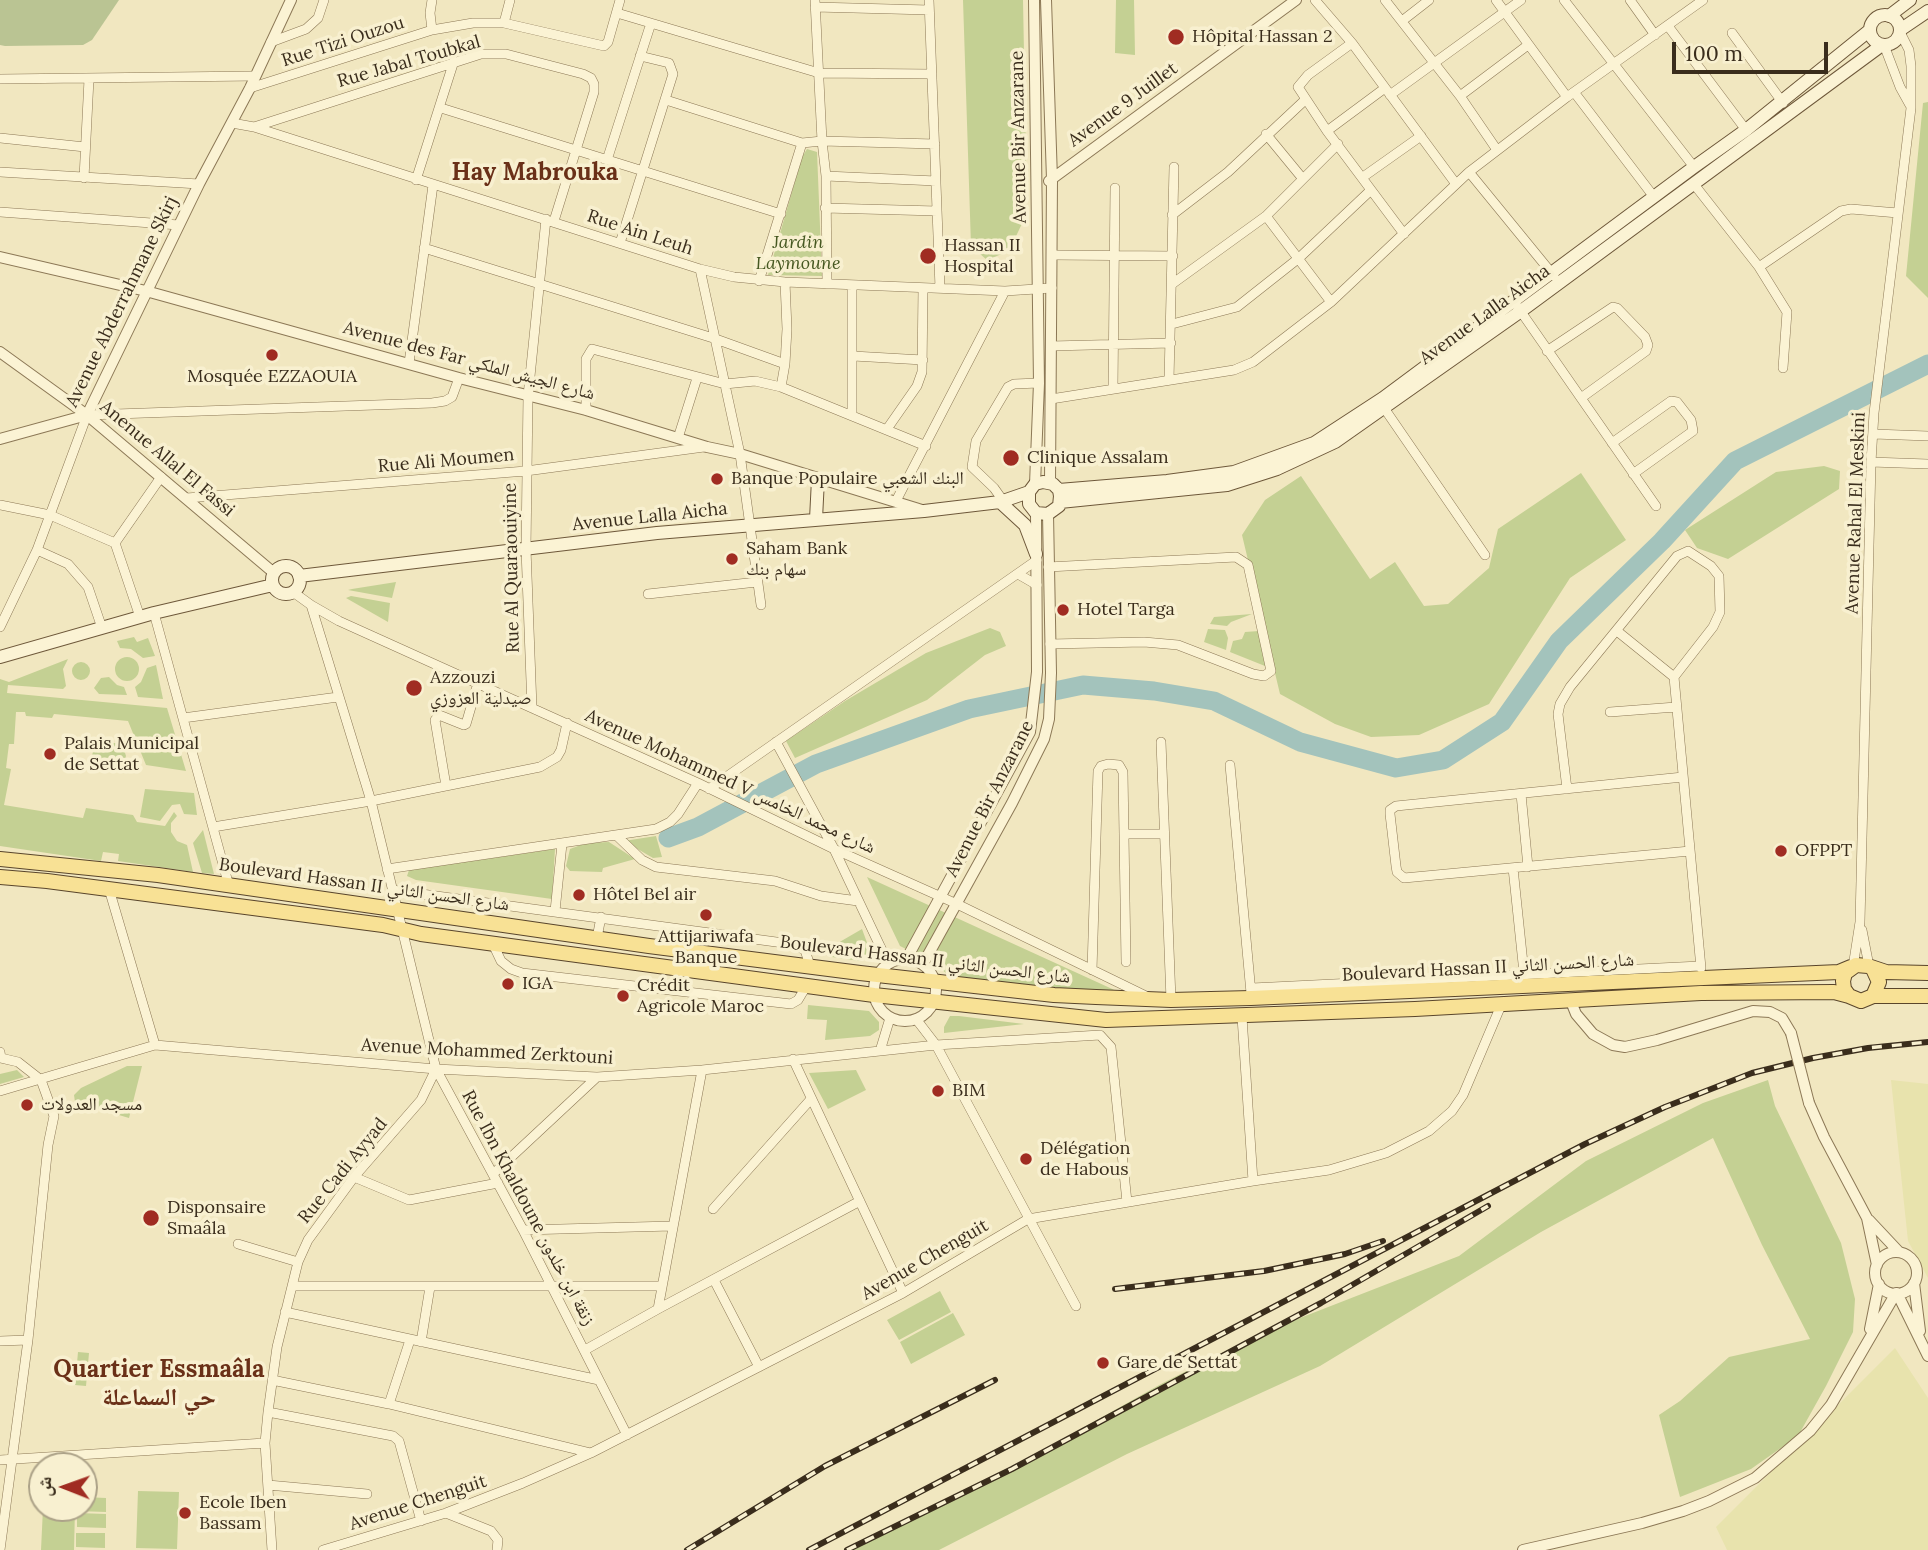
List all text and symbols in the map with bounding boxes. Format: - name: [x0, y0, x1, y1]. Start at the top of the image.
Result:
- street label: Rue Tizi Ouzou: [279, 12, 407, 72]
- place label: Hôpital Hassan 2: [1192, 26, 1333, 48]
- marker: Hôpital Hassan 2: [1166, 27, 1186, 47]
- scale bar: [1676, 28, 1832, 72]
- street label: Rue Jabal Toubkal: [335, 31, 483, 93]
- text: 100 m: [1685, 40, 1743, 67]
- street label: Avenue Bir Anzarane: [1007, 50, 1031, 224]
- street label: Avenue 9 Juillet: [1064, 58, 1182, 152]
- district label: Hay Mabrouka: [452, 159, 618, 187]
- street label: Avenue Abderrahmane Skirj: [61, 193, 183, 411]
- street label: Rue Ain Leuh: [584, 206, 696, 260]
- park label: Jardin Laymoune: [756, 232, 840, 274]
- place label: Hassan II Hospital: [944, 235, 1021, 278]
- marker: Hassan II Hospital: [918, 246, 938, 266]
- street label: Avenue Lalla Aicha: [1416, 261, 1554, 369]
- street label: Avenue des Far شارع الجيش الملكي: [341, 317, 597, 405]
- marker: Mosquée EZZAOUIA: [264, 347, 280, 363]
- place label: Mosquée EZZAOUIA: [187, 366, 357, 388]
- street label: Anenue Allal El Fassi: [95, 396, 239, 522]
- street label: Avenue Rahal El Meskini: [1842, 412, 1870, 614]
- street label: Rue Ali Moumen: [377, 444, 515, 478]
- place label: Clinique Assalam: [1027, 447, 1169, 469]
- marker: Clinique Assalam: [1001, 448, 1021, 468]
- place label: Banque Populaire البنك الشعبي: [731, 468, 964, 490]
- marker: Banque Populaire البنك الشعبي: [709, 471, 725, 487]
- street label: Rue Al Quaraouiyine: [500, 483, 524, 653]
- street label: Avenue Lalla Aicha: [571, 498, 729, 536]
- place label: Saham Bank سهام بنك: [746, 538, 847, 580]
- marker: Saham Bank سهام بنك: [724, 551, 740, 567]
- place label: Hotel Targa: [1077, 599, 1175, 621]
- marker: Hotel Targa: [1055, 602, 1071, 618]
- place label: Azzouzi صيدلية العزوزي: [430, 667, 532, 710]
- marker: Azzouzi صيدلية العزوزي: [404, 678, 424, 698]
- street label: Avenue Mohammed V شارع محمد الخامس: [581, 705, 879, 859]
- street label: Avenue Bir Anzarane: [941, 717, 1039, 881]
- place label: Palais Municipal de Settat: [64, 733, 199, 776]
- marker: Palais Municipal de Settat: [42, 746, 58, 762]
- place label: OFPPT: [1795, 840, 1852, 862]
- marker: OFPPT: [1773, 843, 1789, 859]
- street label: Boulevard Hassan II شارع الحسن الثاني: [218, 854, 510, 916]
- place label: Hôtel Bel air: [593, 884, 696, 906]
- marker: Hôtel Bel air: [571, 887, 587, 903]
- marker: Attijariwafa Banque: [698, 907, 714, 923]
- place label: Attijariwafa Banque: [658, 926, 754, 968]
- street label: Boulevard Hassan II شارع الحسن الثاني: [778, 931, 1072, 989]
- street label: Boulevard Hassan II شارع الحسن الثاني: [1341, 950, 1635, 986]
- place label: IGA: [522, 973, 553, 995]
- place label: Crédit Agricole Maroc: [637, 975, 764, 1018]
- marker: IGA: [500, 976, 516, 992]
- marker: Crédit Agricole Maroc: [615, 988, 631, 1004]
- street label: Avenue Mohammed Zerktouni: [360, 1035, 614, 1069]
- place label: BIM: [952, 1080, 986, 1102]
- marker: BIM: [930, 1083, 946, 1099]
- street label: Rue Ibn Khaldoune زنقة ابن خلدون: [457, 1087, 599, 1329]
- place label: مسجد العدولات: [41, 1094, 142, 1116]
- marker: مسجد العدولات: [19, 1097, 35, 1113]
- street label: Rue Cadi Ayyad: [294, 1114, 392, 1228]
- place label: Délégation de Habous: [1040, 1138, 1130, 1180]
- marker: Délégation de Habous: [1018, 1151, 1034, 1167]
- place label: Disponsaire Smaâla: [167, 1197, 266, 1240]
- marker: Disponsaire Smaâla: [141, 1208, 161, 1228]
- street label: Avenue Chenguit: [858, 1215, 992, 1305]
- place label: Gare de Settat: [1117, 1352, 1237, 1374]
- marker: Gare de Settat: [1095, 1355, 1111, 1371]
- district label: Quartier Essmaâla حي السماعلة: [53, 1356, 265, 1412]
- north arrow: [28, 1452, 98, 1522]
- street label: Avenue Chenguit: [347, 1471, 489, 1535]
- text: ش: [32, 1476, 56, 1497]
- place label: Ecole Iben Bassam: [199, 1492, 287, 1534]
- marker: Ecole Iben Bassam: [177, 1505, 193, 1521]

